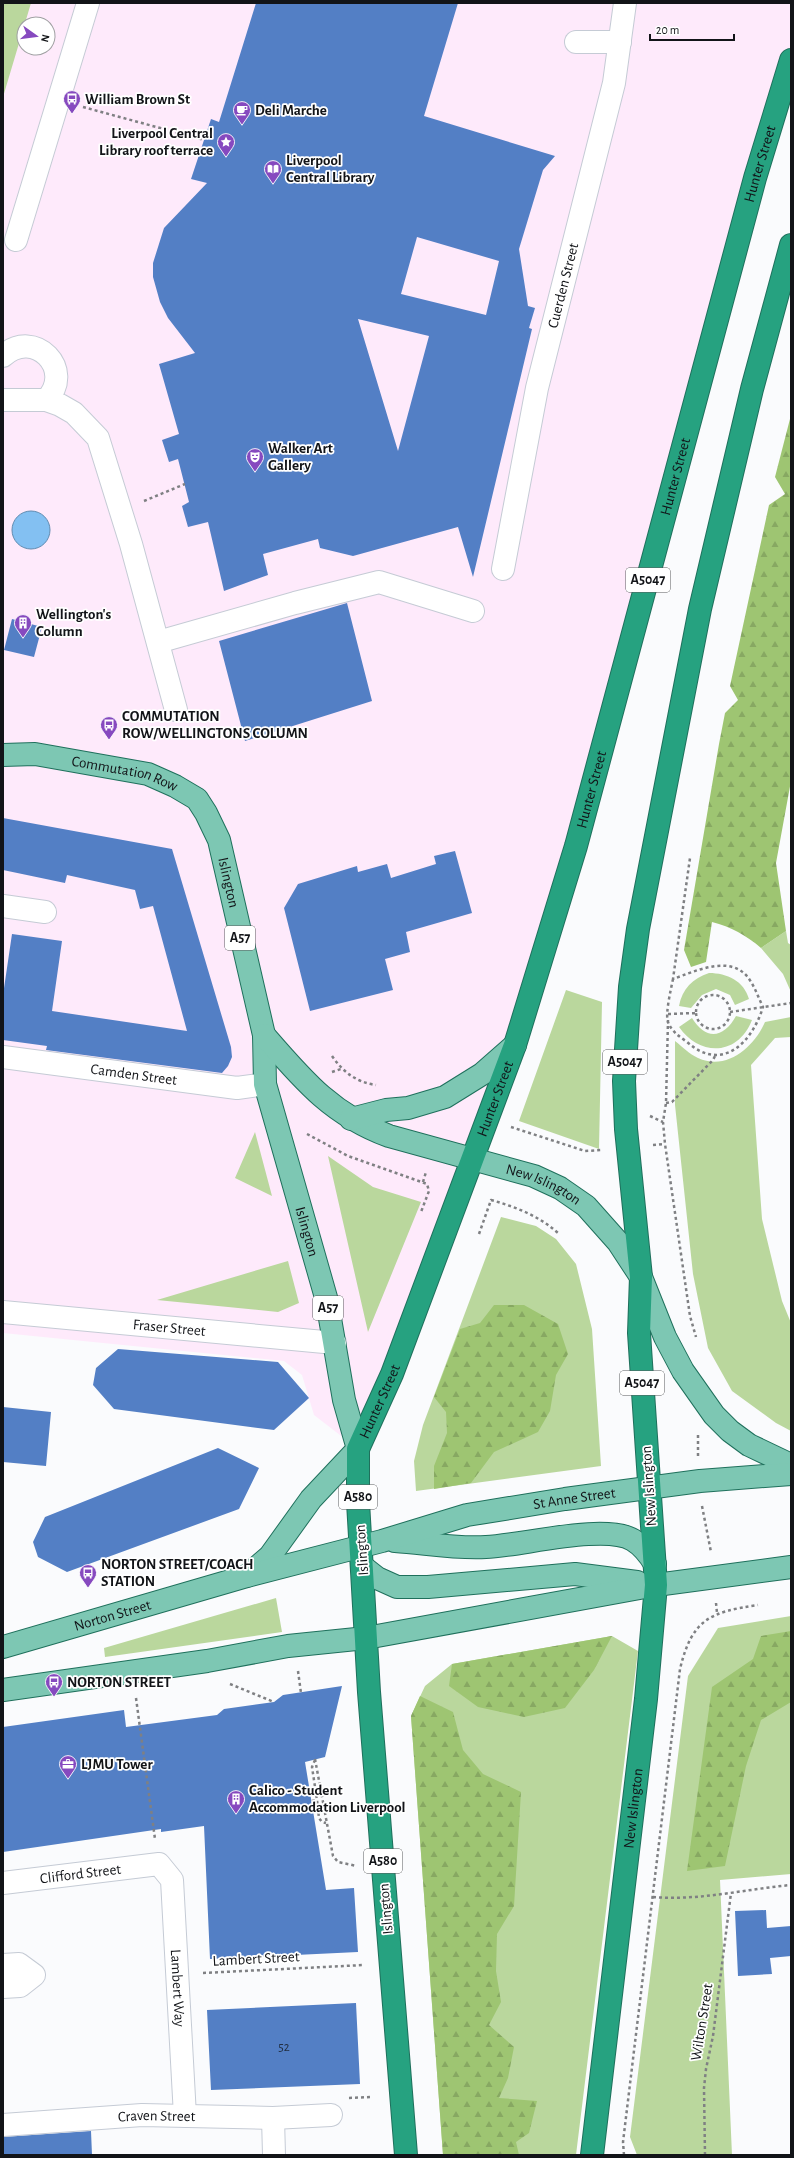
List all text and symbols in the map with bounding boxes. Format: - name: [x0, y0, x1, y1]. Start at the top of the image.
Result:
- north arrow: [16, 16, 56, 56]
- scale bar: [650, 16, 734, 42]
- text: 20 m: [656, 24, 679, 36]
- text: N: [39, 33, 51, 43]
- bus stop icon: William Brown St: [62, 89, 82, 114]
- place label: William Brown St: [85, 92, 190, 107]
- cafe icon: Deli Marche: [232, 100, 252, 125]
- place label: Deli Marche: [255, 103, 327, 118]
- street label: Hunter Street: [741, 123, 778, 204]
- place label: Liverpool Central Library roof terrace: [99, 126, 213, 158]
- place icon: Liverpool Central Library roof terrace: [216, 132, 236, 157]
- place label: Liverpool Central Library: [286, 153, 375, 185]
- library icon: Liverpool Central Library: [263, 159, 283, 184]
- street label: Cuerden Street: [545, 241, 581, 330]
- street label: Hunter Street: [657, 436, 693, 517]
- place label: Walker Art Gallery: [268, 441, 333, 473]
- theatre icon: Walker Art Gallery: [245, 447, 265, 472]
- road number: A5047: [626, 568, 670, 592]
- place label: Wellington's Column: [36, 607, 112, 639]
- building icon: Wellington's Column: [13, 613, 33, 638]
- place label: COMMUTATION ROW/WELLINGTONS COLUMN: [122, 709, 308, 741]
- bus stop icon: COMMUTATION ROW/WELLINGTONS COLUMN: [99, 715, 119, 740]
- street label: Hunter Street: [574, 749, 609, 830]
- street label: Commutation Row: [71, 753, 180, 794]
- street label: Islington: [216, 856, 242, 909]
- road number: A57: [225, 926, 255, 950]
- road number: A5047: [603, 1050, 647, 1074]
- street label: Hunter Street: [474, 1059, 516, 1139]
- street label: Camden Street: [90, 1061, 178, 1088]
- street label: New Islington: [504, 1161, 584, 1208]
- street label: Islington: [293, 1205, 321, 1258]
- road number: A57: [313, 1296, 343, 1320]
- street label: Fraser Street: [132, 1317, 206, 1338]
- street label: Hunter Street: [356, 1362, 402, 1441]
- road number: A5047: [620, 1371, 664, 1395]
- street label: New Islington: [639, 1445, 659, 1527]
- road number: A580: [339, 1485, 377, 1509]
- street label: St Anne Street: [532, 1485, 616, 1512]
- street label: Islington: [353, 1524, 371, 1576]
- place label: NORTON STREET/COACH STATION: [101, 1557, 253, 1589]
- bus stop icon: NORTON STREET/COACH STATION: [78, 1563, 98, 1588]
- street label: Norton Street: [72, 1597, 153, 1633]
- bus stop icon: NORTON STREET: [44, 1672, 64, 1697]
- place label: NORTON STREET: [67, 1675, 172, 1690]
- office icon: LJMU Tower: [58, 1754, 78, 1779]
- place label: LJMU Tower: [81, 1757, 153, 1772]
- street label: New Islington: [621, 1767, 645, 1849]
- place label: Calico - Student Accommodation Liverpool: [249, 1783, 406, 1815]
- building icon: Calico - Student Accommodation Liverpool: [226, 1789, 246, 1814]
- road number: A580: [364, 1849, 402, 1873]
- street label: Clifford Street: [39, 1861, 122, 1886]
- street label: Islington: [376, 1883, 396, 1935]
- street label: Lambert Way: [168, 1949, 188, 2028]
- street label: Lambert Street: [212, 1949, 300, 1969]
- street label: Wilton Street: [688, 1982, 716, 2062]
- house number: 52: [278, 2041, 290, 2054]
- street label: Craven Street: [117, 2107, 196, 2124]

